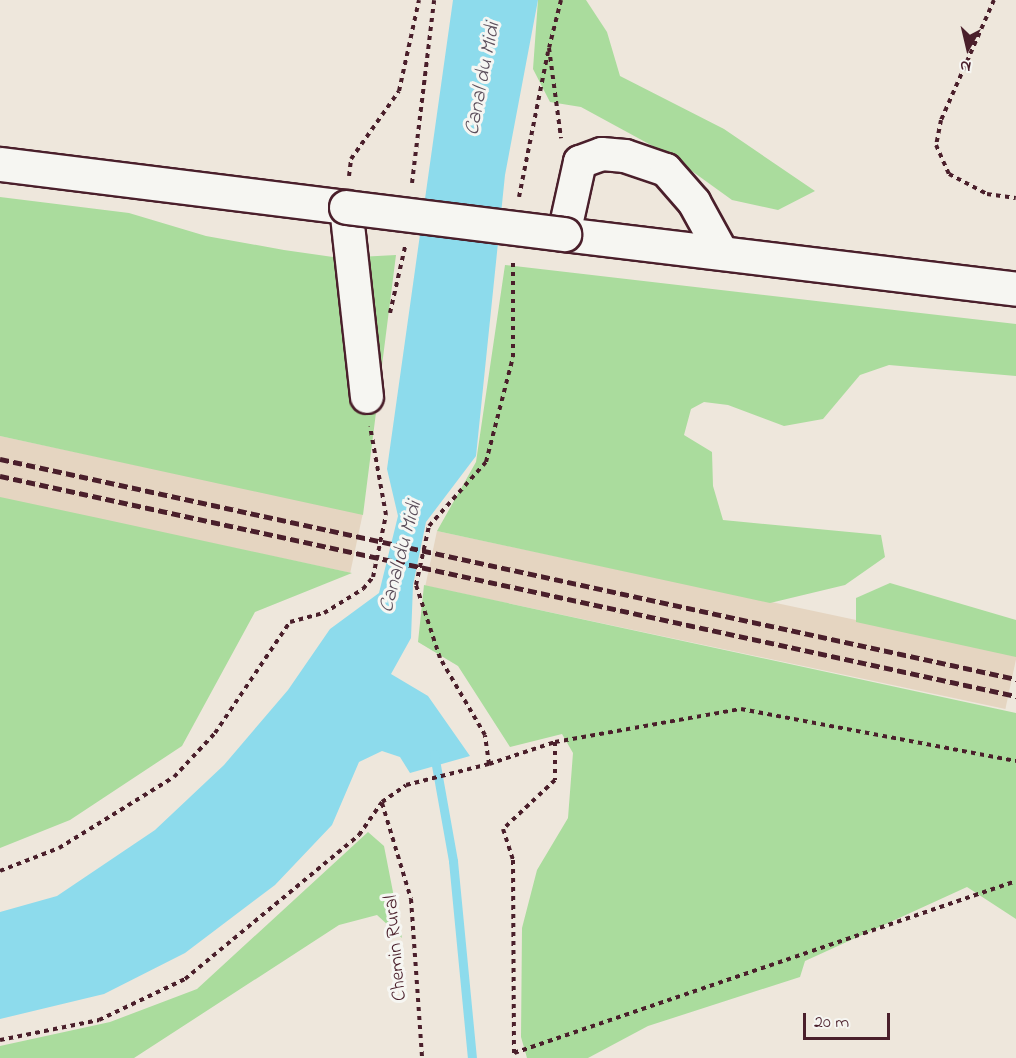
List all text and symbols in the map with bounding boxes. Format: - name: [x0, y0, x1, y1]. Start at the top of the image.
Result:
- north arrow: [938, 18, 998, 78]
- water label: Canal du Midi: [460, 20, 506, 138]
- text: N: [958, 53, 973, 78]
- water label: Canal du Midi: [374, 498, 428, 616]
- street label: Chemin Rural: [379, 894, 413, 1002]
- scale bar: [806, 1001, 893, 1039]
- text: 20 m: [814, 1010, 849, 1036]

